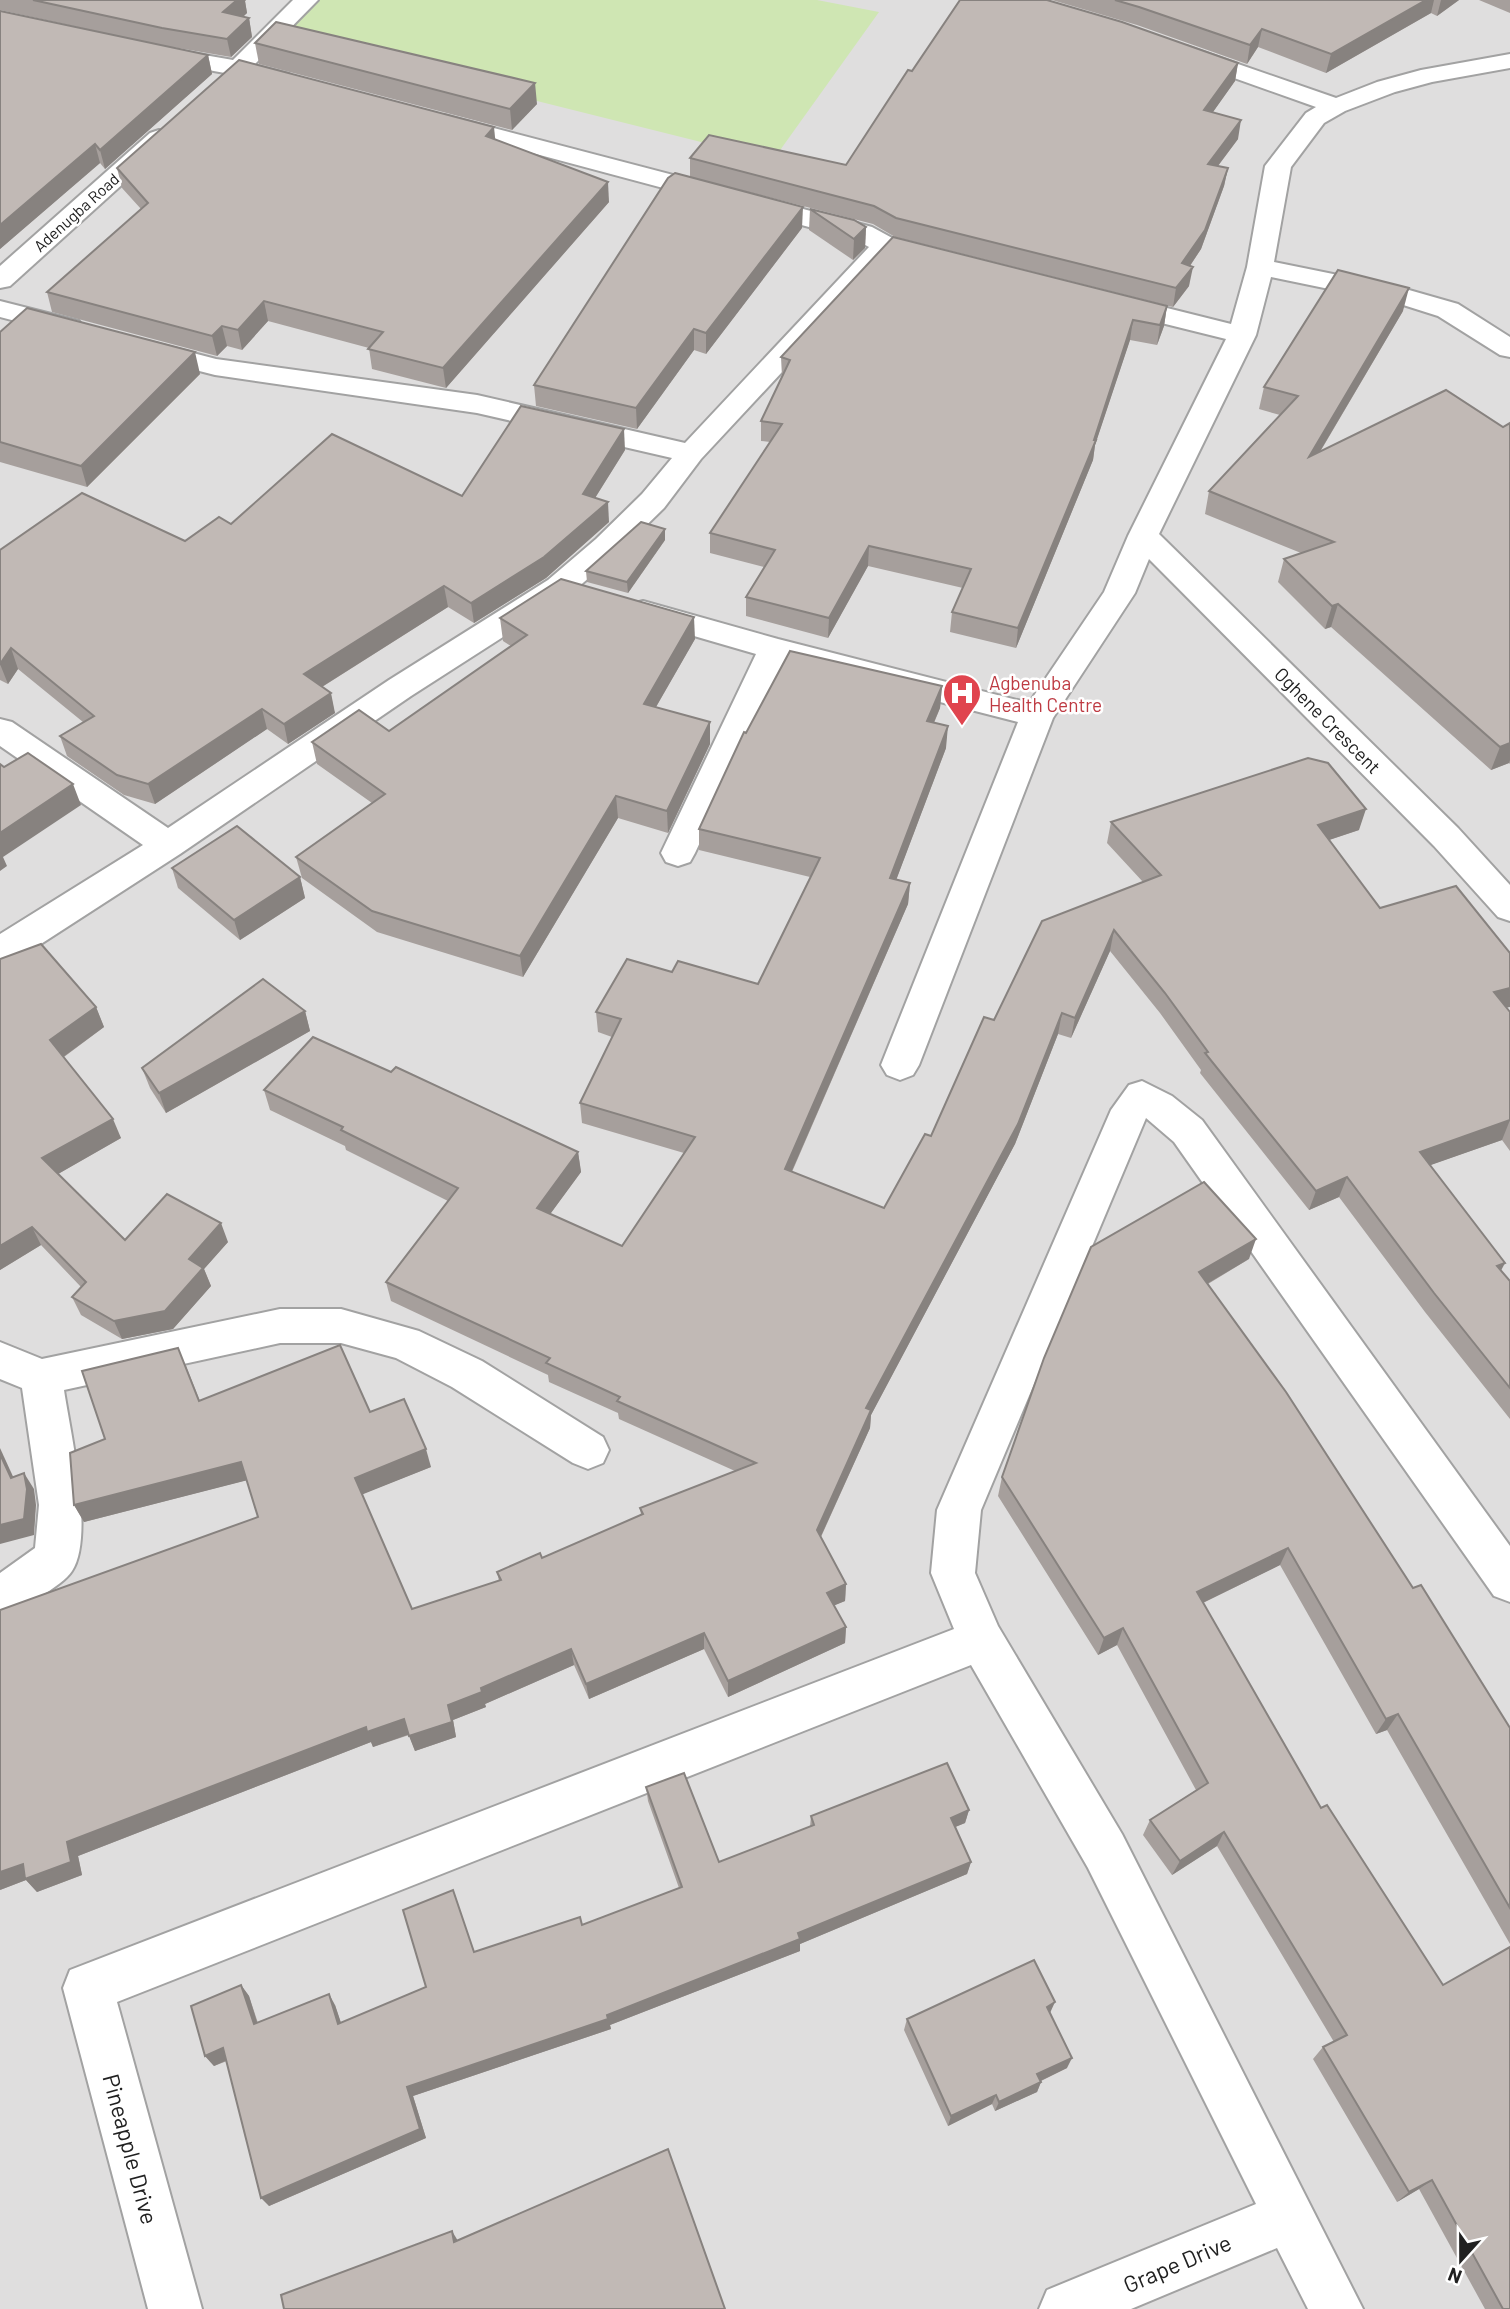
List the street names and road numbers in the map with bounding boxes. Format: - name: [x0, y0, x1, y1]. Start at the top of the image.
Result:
- street label: Adenugba Road: [30, 169, 122, 255]
- street label: Oghene Crescent: [1270, 662, 1386, 778]
- street label: Pineapple Drive: [97, 2071, 165, 2227]
- street label: Grape Drive: [1119, 2228, 1235, 2298]

